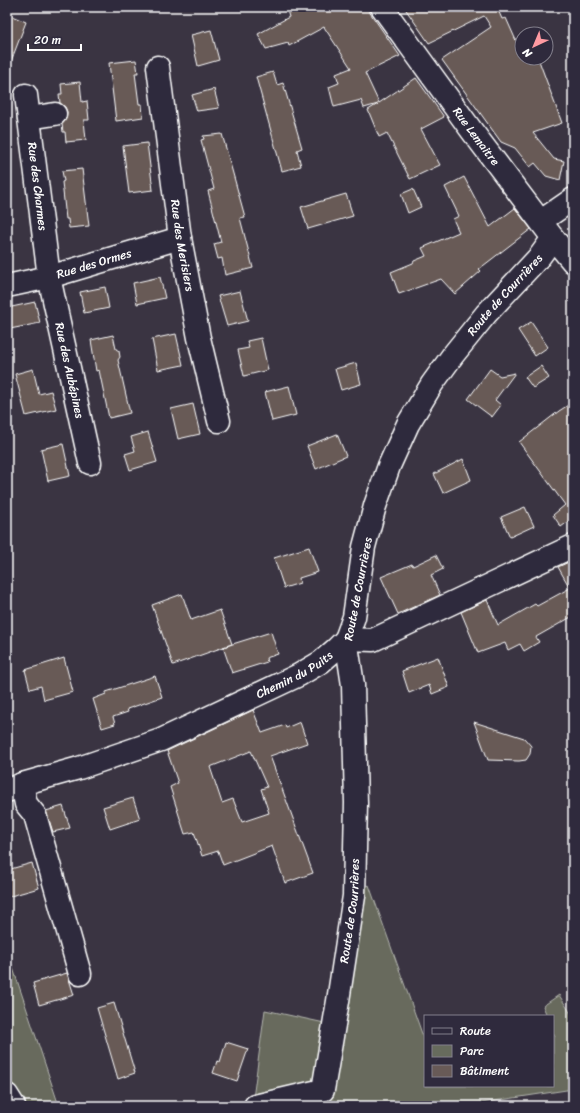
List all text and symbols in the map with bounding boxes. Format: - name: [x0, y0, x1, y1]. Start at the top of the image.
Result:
- scale bar: [28, 26, 81, 52]
- north arrow: [514, 26, 554, 66]
- text: 20 m: [34, 29, 61, 51]
- text: N: [518, 43, 537, 63]
- street label: Rue Lemaitre: [447, 102, 506, 171]
- street label: Rue des Charmes: [21, 141, 54, 232]
- street label: Rue des Merisiers: [164, 198, 201, 293]
- street label: Rue des Ormes: [54, 242, 135, 285]
- street label: Route de Courrières: [461, 248, 548, 341]
- street label: Rue des Aubépines: [48, 320, 91, 420]
- street label: Route de Courrières: [337, 535, 379, 643]
- street label: Chemin du Puits: [252, 645, 338, 705]
- street label: Route de Courrières: [333, 859, 366, 965]
- legend: [424, 1015, 554, 1087]
- text: Route: [460, 1020, 491, 1042]
- text: Parc: [460, 1040, 484, 1062]
- text: Bâtiment: [460, 1060, 509, 1082]

